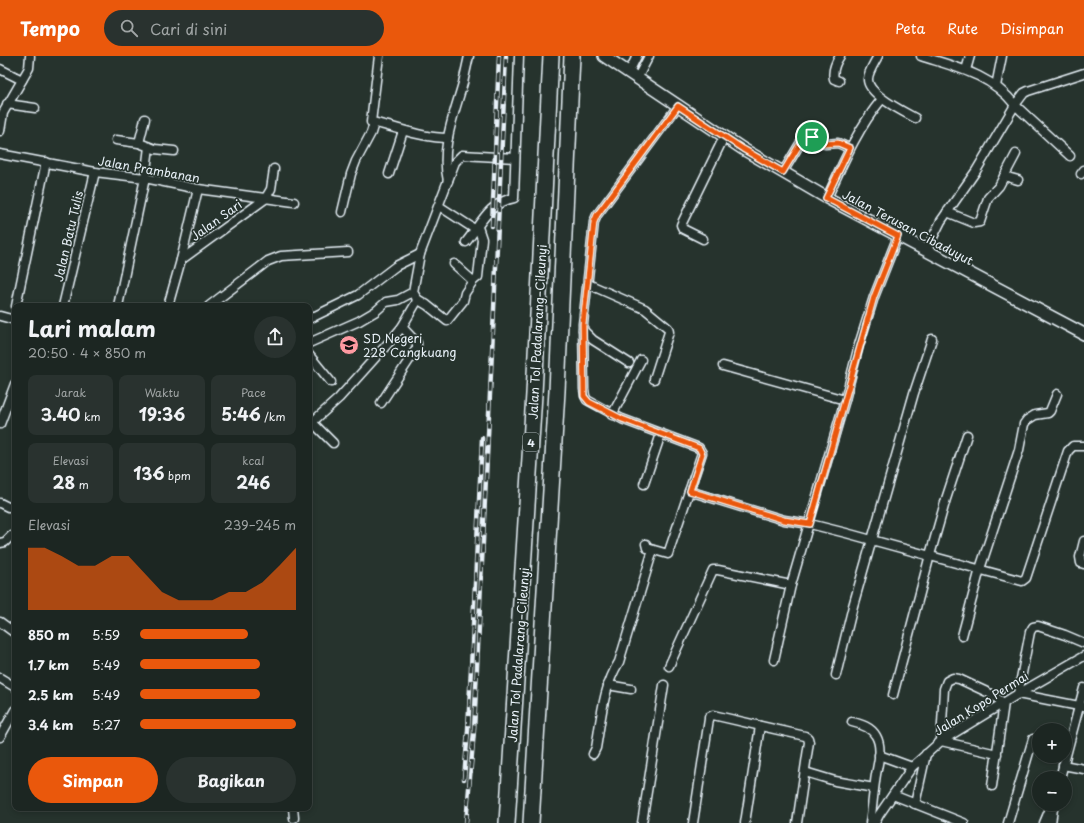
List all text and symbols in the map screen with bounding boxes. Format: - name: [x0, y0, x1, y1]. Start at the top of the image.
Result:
- search box: [104, 10, 384, 46]
- text: Tempo: [20, 14, 80, 42]
- icon: search: [118, 17, 140, 39]
- text: Cari di sini: [150, 17, 227, 40]
- text: Peta: [895, 18, 925, 39]
- text: Rute: [947, 18, 978, 39]
- text: Disimpan: [1000, 18, 1064, 39]
- pin: [795, 120, 829, 154]
- icon: arrive: [801, 126, 823, 148]
- street label: Jalan Prambanan: [97, 151, 201, 187]
- street label: Jalan Terusan Cibaduyut: [839, 185, 977, 269]
- street label: Jalan Batu Tulis: [49, 188, 87, 283]
- street label: Jalan Sari: [187, 195, 245, 245]
- street label: Jalan Tol Padalarang–Cileunyi: [523, 244, 551, 420]
- text: Lari malam: [28, 311, 156, 344]
- button: share: [254, 316, 296, 358]
- place label: SD Negeri 228 Cangkuang: [363, 329, 456, 361]
- school or university icon: SD Negeri 228 Cangkuang: [338, 334, 360, 356]
- text: 20:50 · 4 × 850 m: [28, 343, 146, 362]
- text: Jarak: [55, 384, 86, 401]
- text: Waktu: [145, 384, 179, 401]
- text: Pace: [241, 384, 266, 401]
- text: 3.40: [41, 401, 80, 427]
- text: 19:36: [139, 401, 185, 427]
- text: 5:46: [221, 401, 261, 427]
- text: km: [80, 408, 101, 425]
- text: /km: [261, 408, 285, 425]
- road number: 4: [523, 433, 539, 451]
- text: Elevasi: [53, 452, 89, 469]
- text: kcal: [242, 452, 264, 469]
- text: 136: [133, 460, 164, 486]
- text: bpm: [164, 467, 191, 484]
- text: 28: [53, 469, 75, 495]
- text: 246: [236, 469, 270, 495]
- text: m: [75, 476, 89, 493]
- text: Elevasi: [28, 515, 70, 534]
- text: 239–245 m: [224, 515, 296, 534]
- street label: Jalan Tol Padalarang–Cileunyi: [503, 567, 533, 743]
- text: 850 m: [28, 625, 70, 644]
- text: 5:59: [92, 625, 120, 644]
- text: 1.7 km: [28, 655, 69, 674]
- text: 5:49: [92, 655, 120, 674]
- street label: Jalan Kopo Permai: [930, 667, 1032, 739]
- text: 2.5 km: [28, 685, 73, 704]
- text: 5:49: [92, 685, 120, 704]
- text: 3.4 km: [28, 715, 73, 734]
- text: 5:27: [92, 715, 120, 734]
- map controls: [1032, 723, 1072, 811]
- button: +: [1032, 723, 1072, 763]
- button: Simpan: [28, 757, 158, 803]
- button: Bagikan: [166, 757, 296, 803]
- button: −: [1032, 771, 1072, 811]

